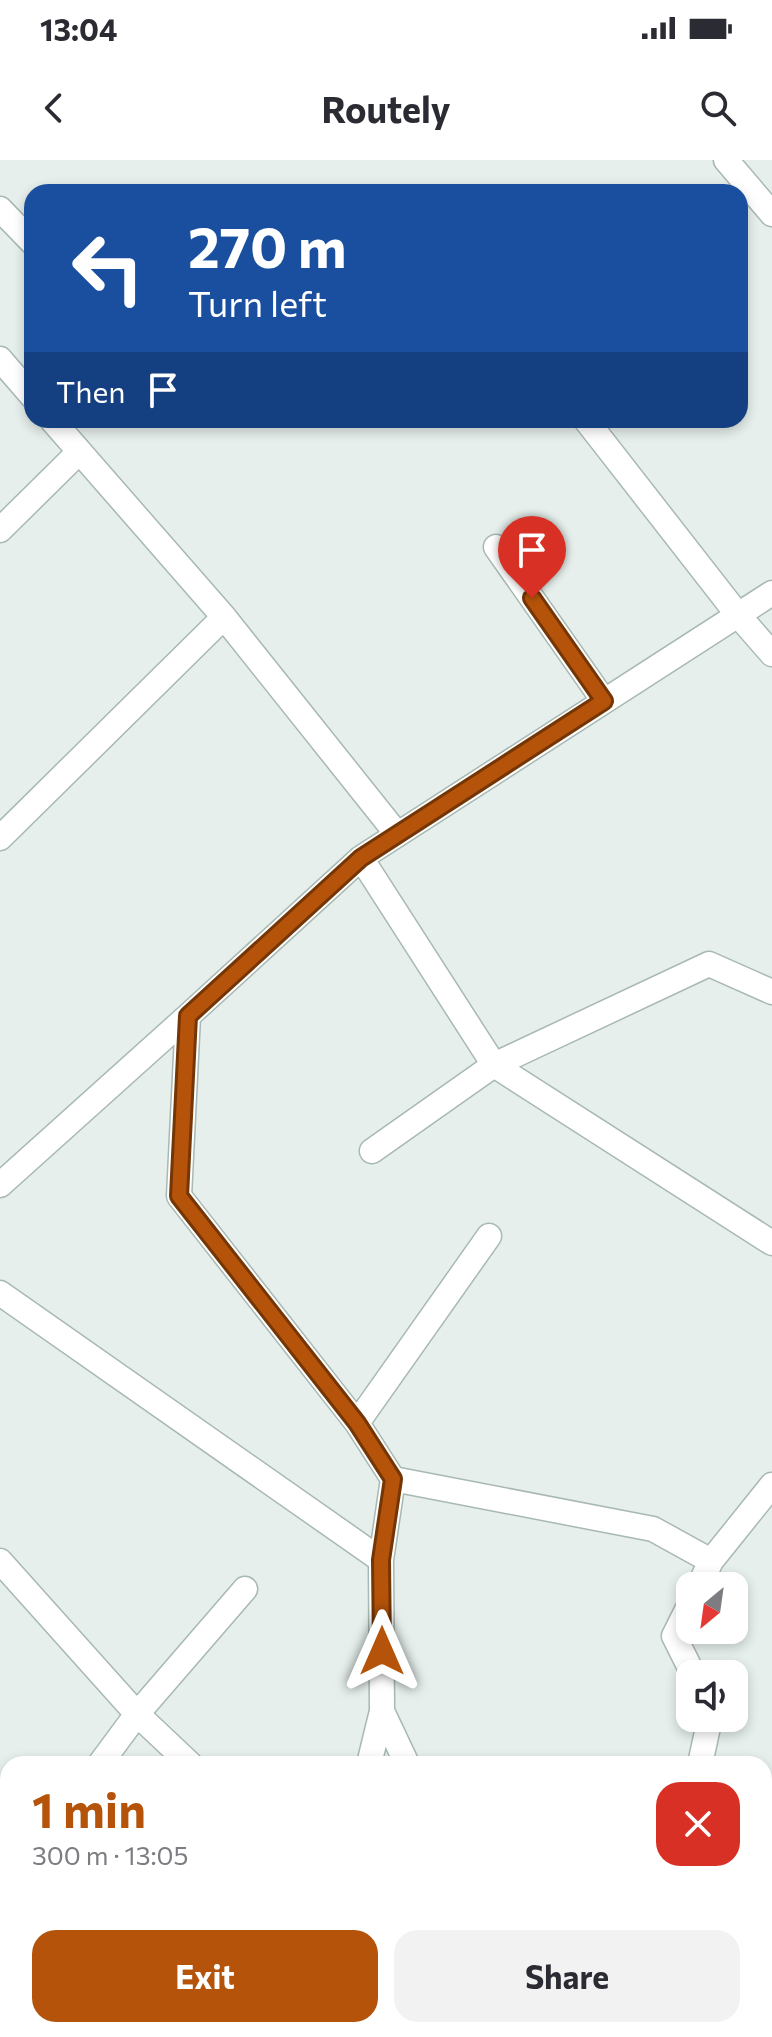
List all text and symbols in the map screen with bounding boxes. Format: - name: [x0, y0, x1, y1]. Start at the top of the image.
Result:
- text: 13:04: [40, 10, 117, 47]
- icon: back: [32, 86, 76, 130]
- text: Routely: [321, 86, 451, 130]
- icon: search: [696, 86, 740, 130]
- text: 270 m: [188, 211, 347, 280]
- icon: left: [56, 216, 160, 320]
- text: Turn left: [188, 280, 327, 324]
- icon: arrive: [141, 368, 185, 412]
- text: Then: [56, 372, 125, 409]
- pin: [498, 516, 566, 598]
- icon: arrive: [510, 528, 554, 572]
- north arrow: [676, 1572, 748, 1644]
- map controls: [676, 1572, 748, 1732]
- position arrow: [340, 1609, 424, 1693]
- button: sound: [676, 1660, 748, 1732]
- text: 1 min: [32, 1779, 146, 1838]
- button: close: [656, 1782, 740, 1866]
- text: 300 m · 13:05: [32, 1839, 189, 1870]
- button: Exit: [32, 1930, 378, 2022]
- button: Share: [394, 1930, 740, 2022]

